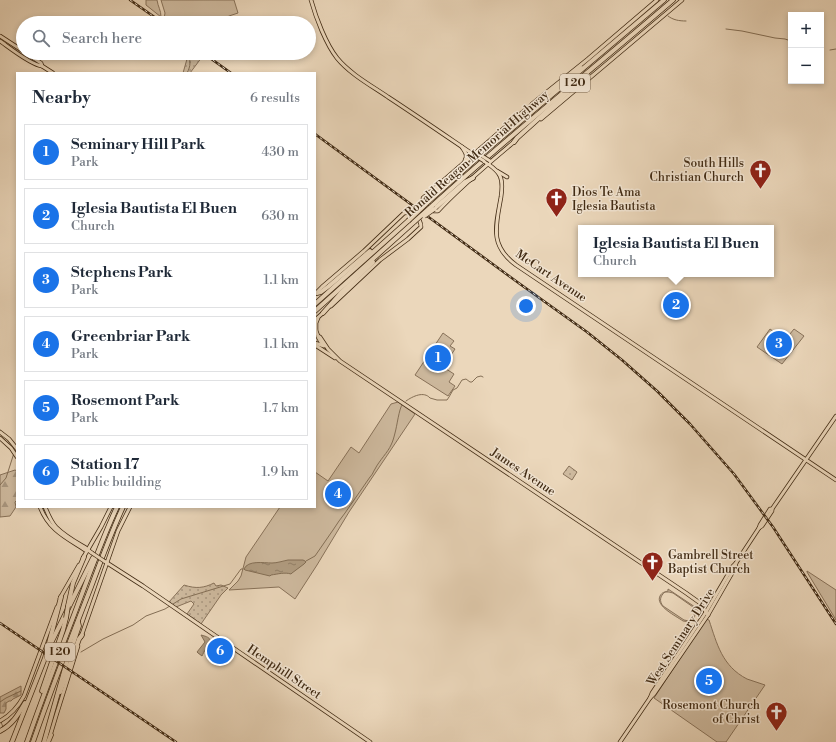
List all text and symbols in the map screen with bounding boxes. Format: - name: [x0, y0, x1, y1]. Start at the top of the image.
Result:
- map controls: [788, 12, 824, 84]
- button: +: [788, 12, 824, 48]
- search box: [16, 16, 316, 60]
- icon: search: [30, 27, 52, 49]
- text: Search here: [62, 29, 142, 48]
- button: −: [788, 48, 824, 84]
- road number: I 20: [560, 74, 590, 92]
- text: Nearby: [32, 87, 91, 109]
- street label: Ronald Reagan Memorial Highway: [402, 87, 552, 221]
- text: 6 results: [250, 90, 300, 106]
- text: Seminary Hill Park: [71, 135, 205, 154]
- text: 1: [43, 144, 49, 160]
- text: 430 m: [261, 144, 299, 160]
- text: Park: [71, 154, 98, 170]
- place label: South Hills Christian Church: [650, 156, 744, 185]
- church icon: South Hills Christian Church: [747, 157, 773, 190]
- place label: Dios Te Ama Iglesia Bautista: [572, 185, 656, 214]
- church icon: Dios Te Ama Iglesia Bautista: [543, 186, 569, 219]
- text: Iglesia Bautista El Buen: [71, 199, 237, 218]
- text: 2: [42, 208, 50, 224]
- text: 630 m: [261, 208, 299, 224]
- text: Church: [71, 218, 115, 234]
- popup: [578, 225, 774, 277]
- text: Iglesia Bautista El Buen: [593, 234, 759, 253]
- street label: McCart Avenue: [512, 247, 590, 305]
- text: Church: [593, 253, 637, 269]
- text: Stephens Park: [71, 263, 173, 282]
- text: 3: [42, 272, 50, 288]
- text: 1.1 km: [264, 272, 299, 288]
- text: Park: [71, 282, 98, 298]
- pin: 2: [663, 290, 689, 320]
- your location: [516, 296, 536, 316]
- text: Greenbriar Park: [71, 327, 190, 346]
- pin: 3: [766, 329, 792, 359]
- text: 4: [42, 336, 50, 352]
- text: 1.1 km: [264, 336, 299, 352]
- pin: 1: [425, 343, 451, 373]
- text: Park: [71, 346, 98, 362]
- text: Rosemont Park: [71, 391, 179, 410]
- text: 5: [42, 400, 50, 416]
- text: 1.7 km: [263, 400, 299, 416]
- text: Park: [71, 410, 98, 426]
- street label: James Avenue: [487, 444, 558, 499]
- text: Station 17: [71, 455, 139, 474]
- text: 6: [42, 464, 50, 480]
- text: 1.9 km: [262, 464, 299, 480]
- text: Public building: [71, 474, 161, 490]
- pin: 4: [325, 479, 351, 509]
- place label: Gambrell Street Baptist Church: [667, 548, 754, 577]
- church icon: Gambrell Street Baptist Church: [640, 549, 666, 582]
- street label: West Seminary Drive: [643, 585, 718, 689]
- pin: 6: [207, 636, 233, 666]
- street label: Hemphill Street: [244, 642, 325, 703]
- road number: I 20: [45, 643, 75, 661]
- pin: 5: [696, 666, 722, 696]
- place label: Rosemont Church of Christ: [662, 698, 761, 727]
- church icon: Rosemont Church of Christ: [763, 699, 789, 732]

